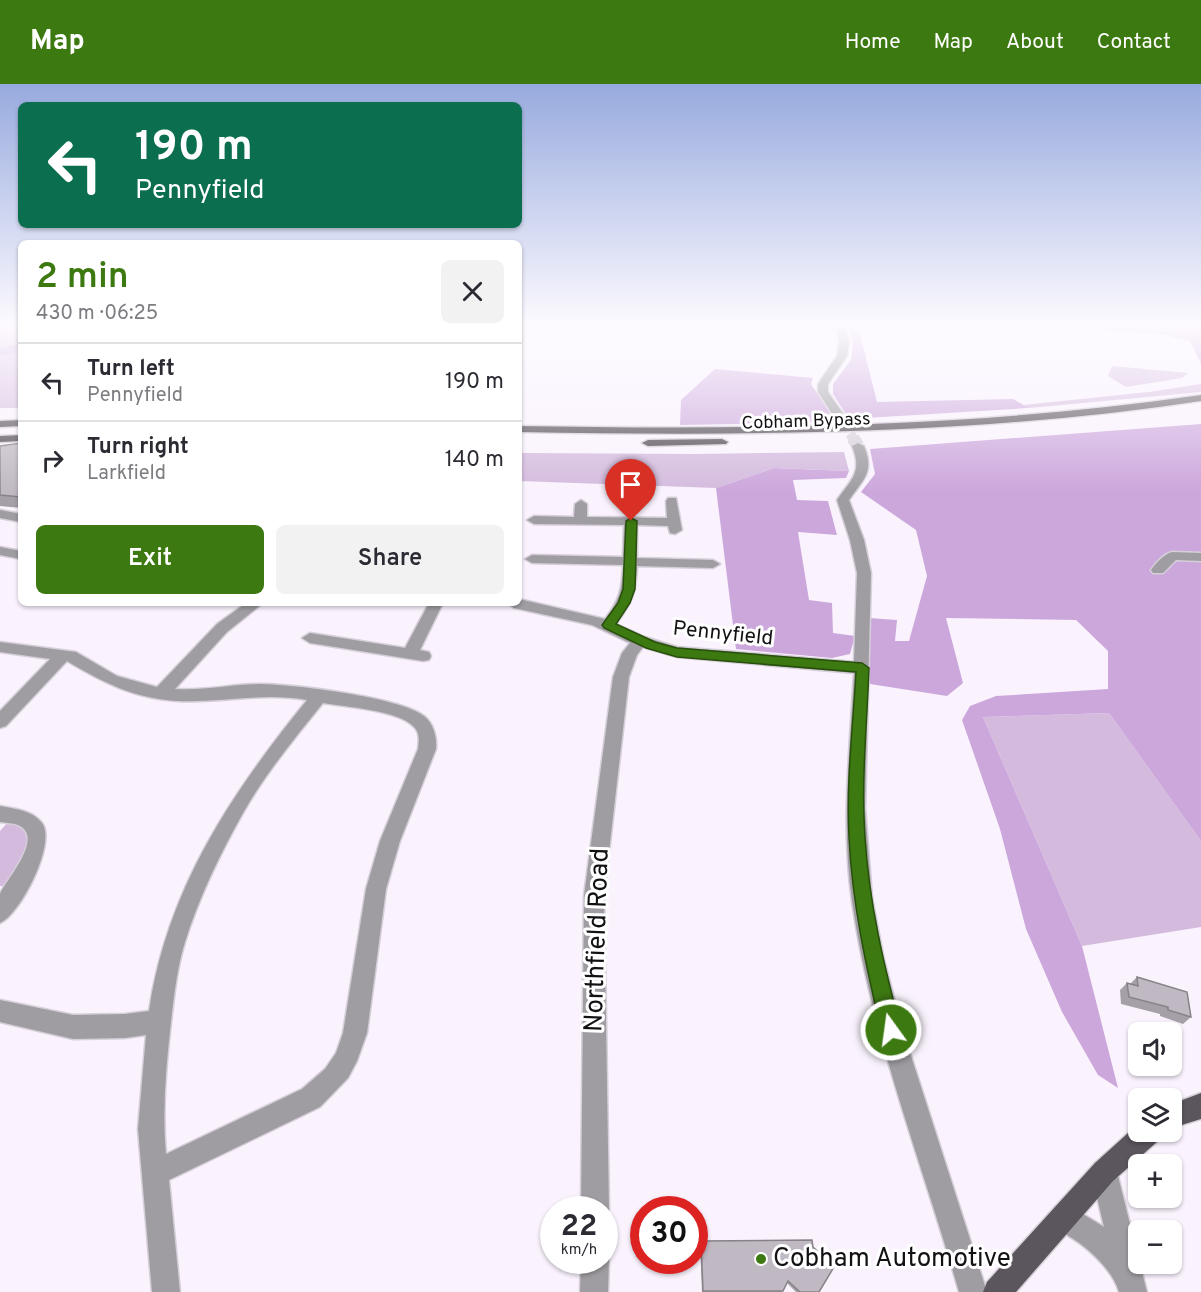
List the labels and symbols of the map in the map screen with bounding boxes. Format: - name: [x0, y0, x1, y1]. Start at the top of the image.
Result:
- street label: Cobham Bypass: [741, 408, 871, 436]
- pin: [605, 459, 656, 521]
- street label: Pennyfield: [672, 615, 774, 653]
- street label: Northfield Road: [578, 847, 618, 1033]
- position arrow: [859, 998, 923, 1062]
- speed limit sign: 30: [630, 1196, 708, 1274]
- place label: Cobham Automotive: [773, 1243, 1011, 1276]
- marker: Cobham Automotive: [754, 1252, 768, 1266]

